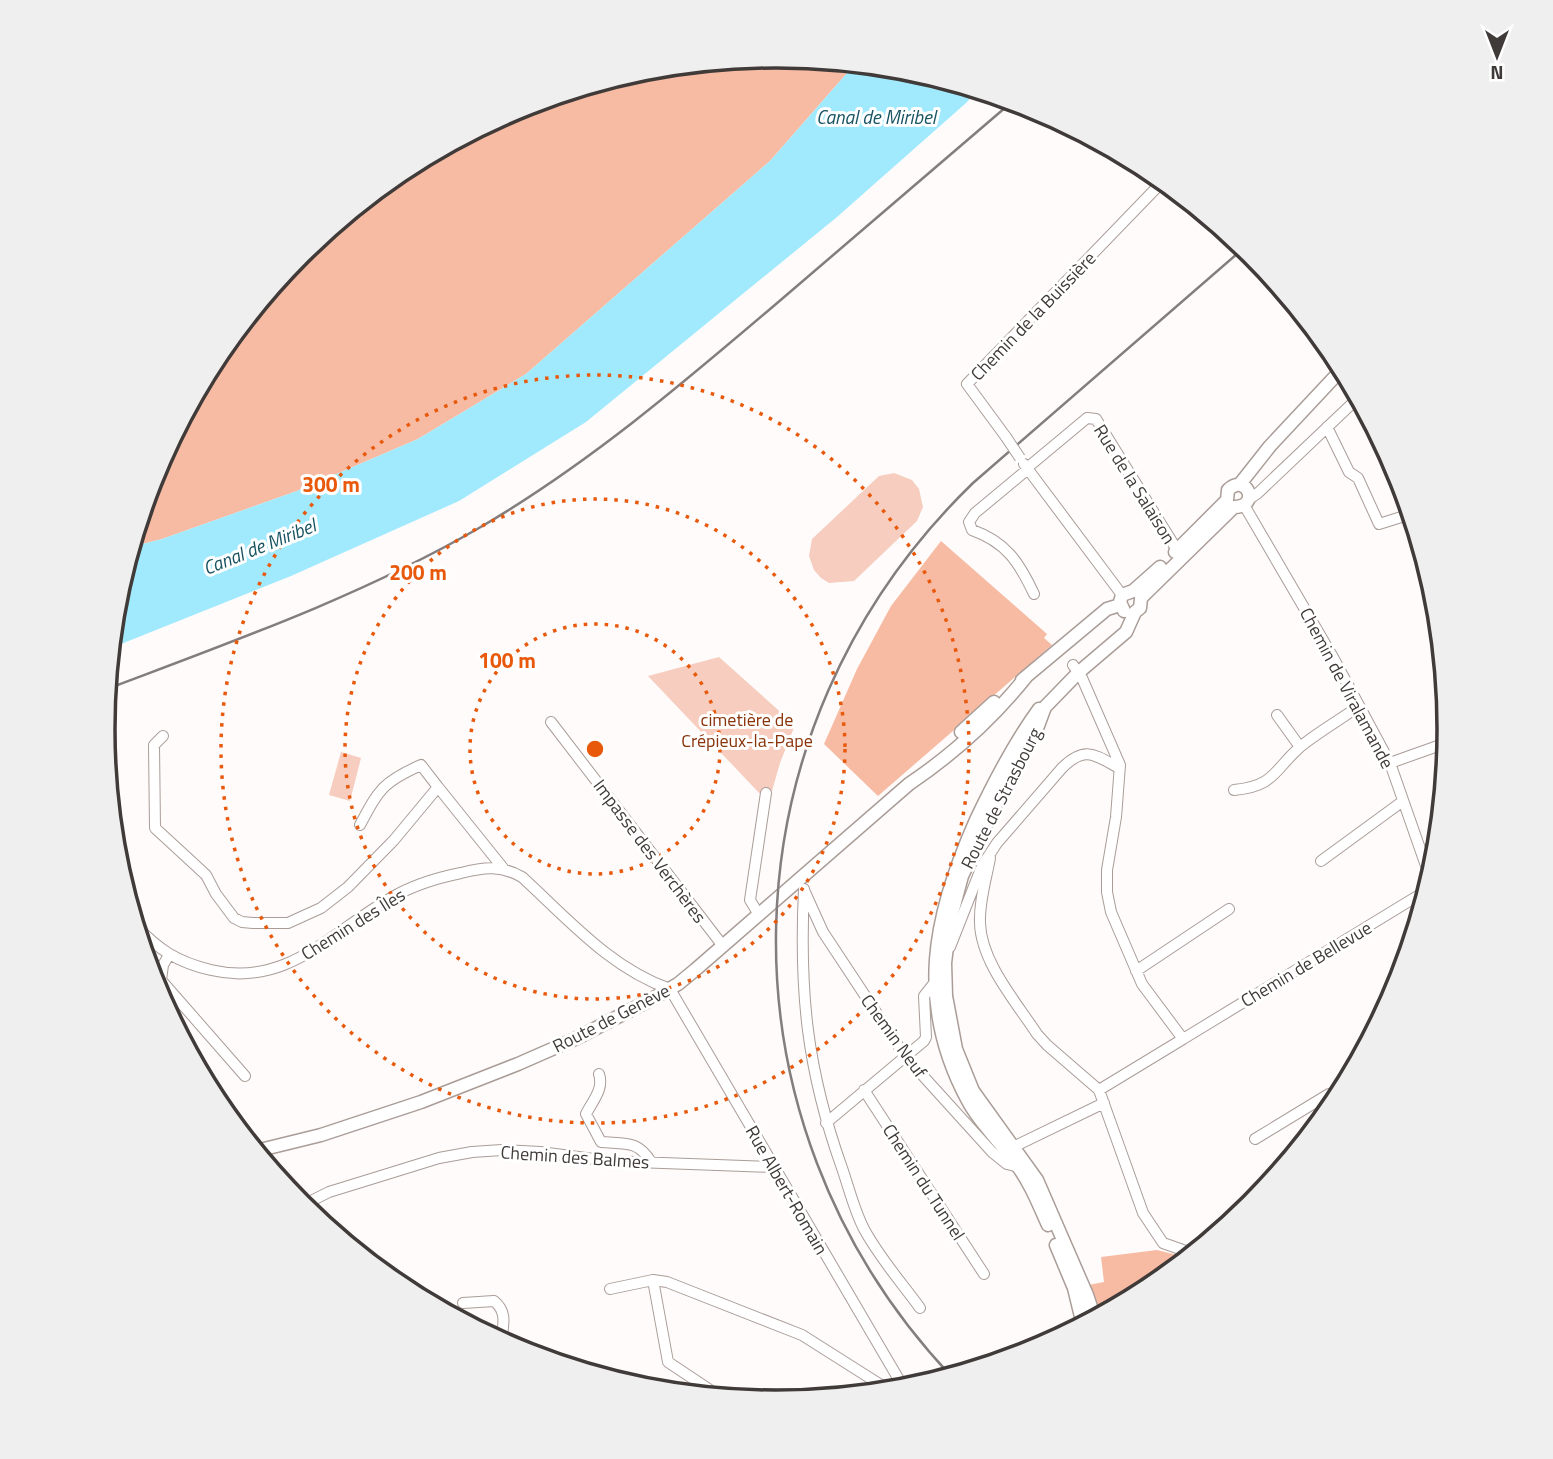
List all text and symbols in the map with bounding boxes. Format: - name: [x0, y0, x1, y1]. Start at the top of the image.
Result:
- north arrow: [1462, 21, 1532, 91]
- text: N: [1490, 59, 1504, 88]
- water label: Canal de Miribel: [816, 102, 938, 131]
- street label: Chemin de la Buissière: [964, 245, 1102, 387]
- street label: Rue de la Salaison: [1087, 419, 1183, 549]
- text: 300 m: [302, 468, 360, 500]
- water label: Canal de Miribel: [198, 509, 322, 582]
- text: 200 m: [389, 556, 447, 588]
- street label: Chemin de Viralamande: [1293, 603, 1401, 773]
- text: 100 m: [478, 644, 536, 676]
- park label: cimetière de Crépieux-la-Pape: [681, 706, 813, 754]
- street label: Route de Strasbourg: [954, 723, 1048, 873]
- centre of rings: [583, 737, 607, 761]
- street label: Impasse des Verchères: [587, 773, 713, 929]
- street label: Chemin des Îles: [296, 881, 410, 967]
- street label: Chemin de Bellevue: [1235, 914, 1377, 1014]
- street label: Route de Genève: [548, 977, 674, 1059]
- street label: Chemin Neuf: [854, 988, 934, 1084]
- street label: Chemin du Tunnel: [876, 1118, 972, 1246]
- street label: Rue Albert-Romain: [739, 1120, 835, 1260]
- street label: Chemin des Balmes: [500, 1138, 650, 1176]

